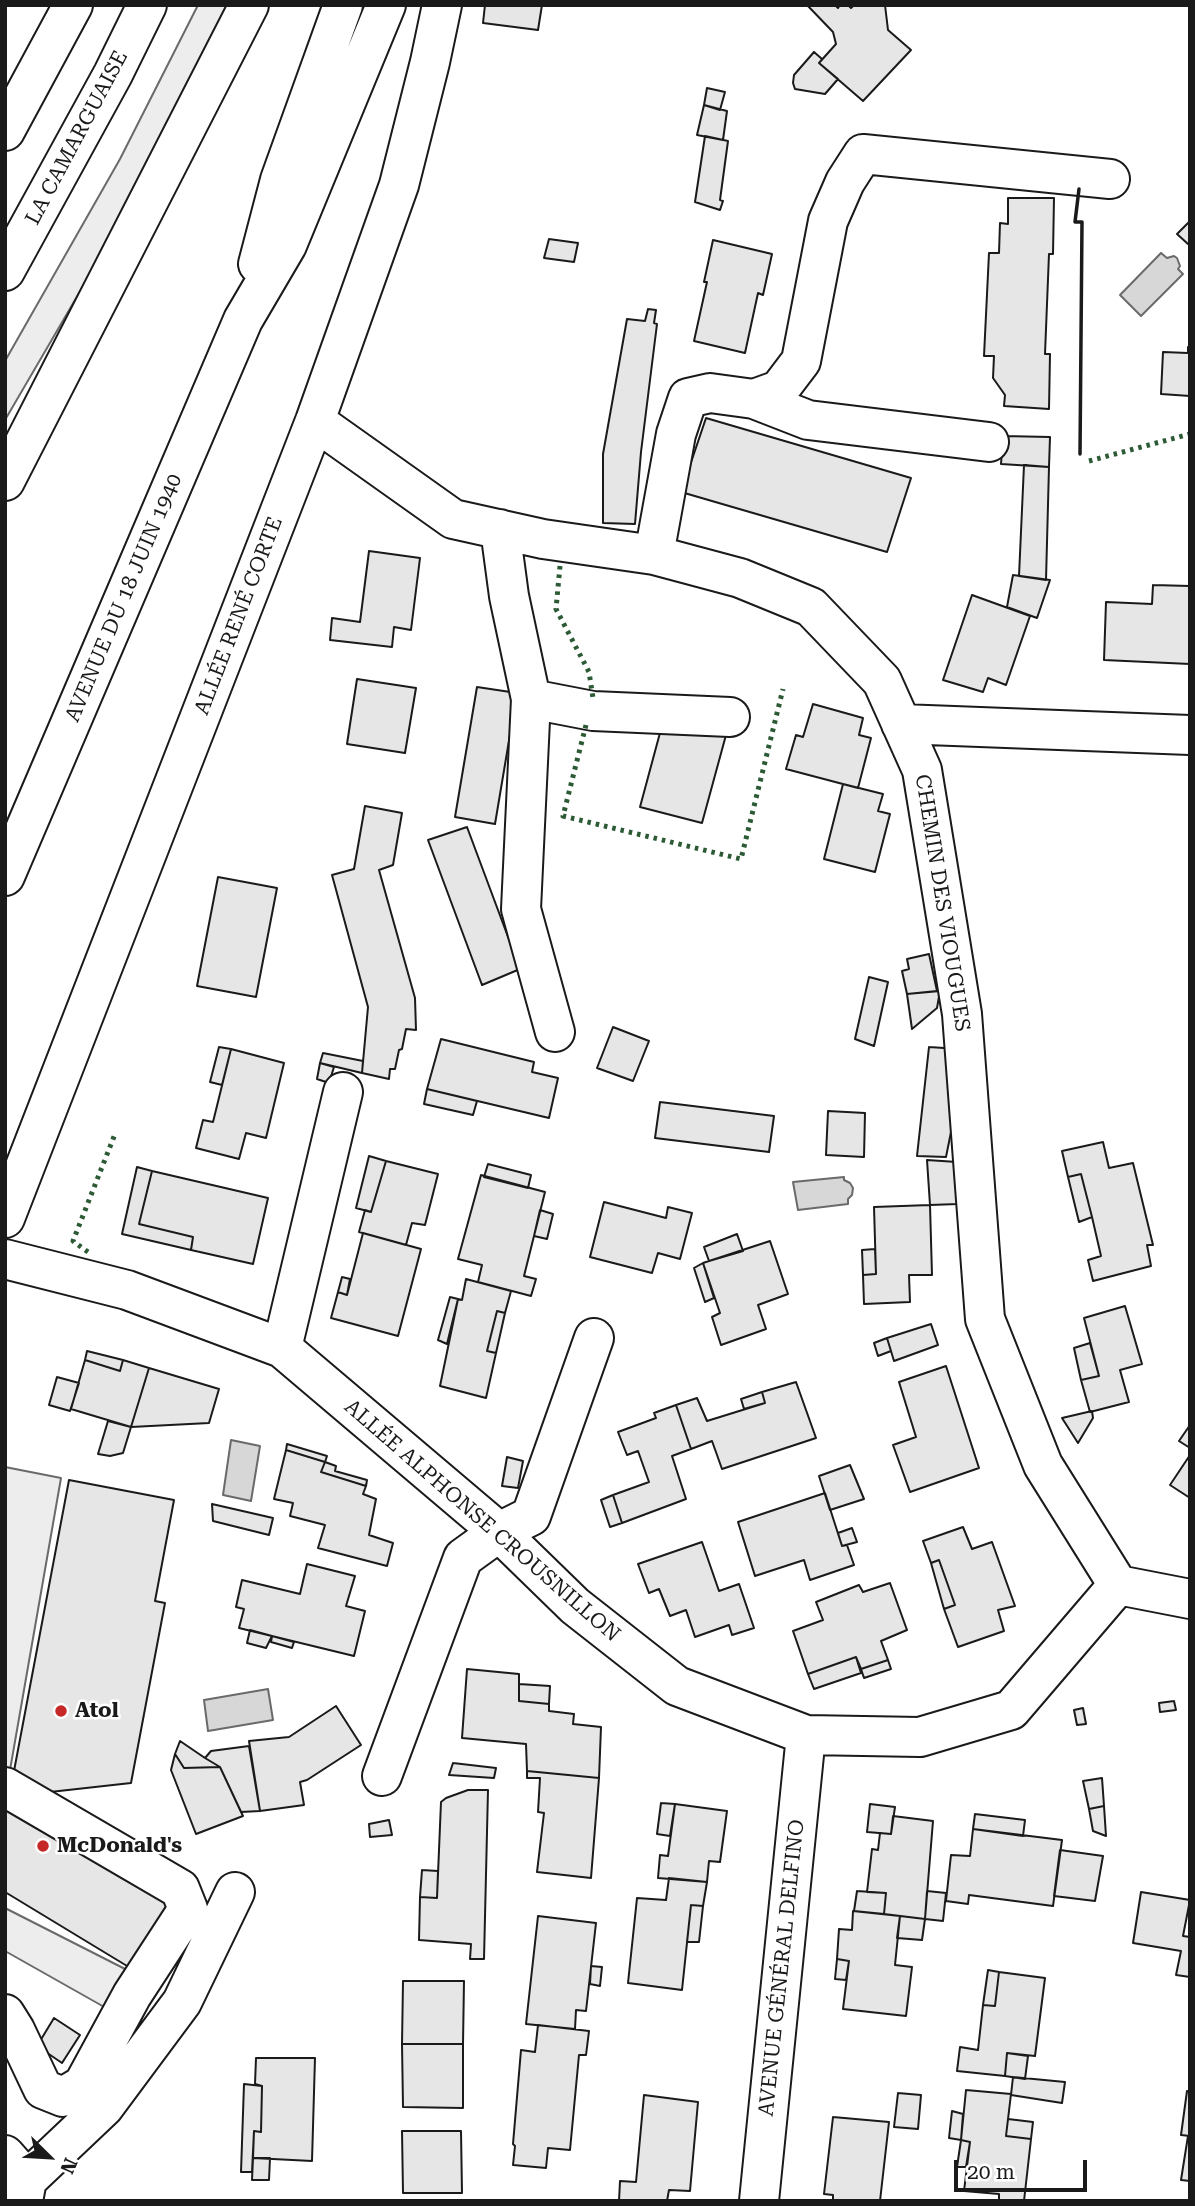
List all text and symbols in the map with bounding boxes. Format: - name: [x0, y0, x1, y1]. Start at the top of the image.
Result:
- street label: LA CAMARGUAISE: [20, 47, 134, 229]
- street label: AVENUE DU 18 JUIN 1940: [60, 470, 188, 726]
- street label: ALLÉE RENÉ CORTE: [190, 513, 288, 719]
- street label: CHEMIN DES VIOUGUES: [909, 773, 975, 1033]
- street label: ALLÉE ALPHONSE CROUSNILLON: [339, 1394, 625, 1648]
- place label: Atol: [75, 1698, 119, 1724]
- marker: Atol: [53, 1703, 69, 1719]
- street label: AVENUE GÉNÉRAL DELFINO: [754, 1818, 810, 2118]
- place label: McDonald's: [57, 1833, 182, 1859]
- marker: McDonald's: [35, 1838, 51, 1854]
- north arrow: [14, 2122, 84, 2192]
- scale bar: [957, 2146, 1090, 2190]
- text: N: [55, 2154, 82, 2177]
- text: 20 m: [967, 2160, 1015, 2184]

